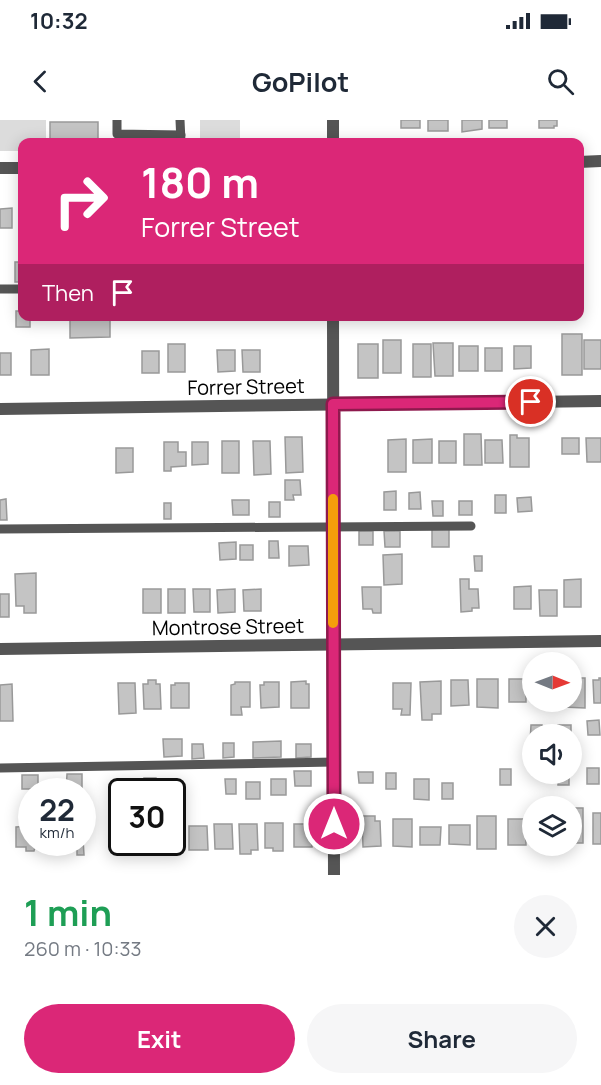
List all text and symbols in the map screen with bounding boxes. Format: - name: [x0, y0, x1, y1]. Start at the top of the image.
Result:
- text: 10:32: [30, 6, 88, 36]
- text: GoPilot: [252, 63, 349, 100]
- icon: back: [24, 65, 57, 98]
- icon: search: [544, 65, 577, 98]
- text: 180 m: [141, 153, 259, 211]
- icon: right: [42, 162, 120, 240]
- text: Forrer Street: [141, 208, 300, 245]
- icon: arrive: [106, 276, 139, 309]
- text: Then: [42, 278, 94, 308]
- street label: Forrer Street: [187, 372, 305, 401]
- pin: [505, 376, 556, 427]
- icon: arrive: [514, 385, 547, 418]
- street label: Montrose Street: [152, 612, 304, 641]
- north arrow: [522, 652, 582, 712]
- map controls: [522, 652, 582, 856]
- button: sound: [522, 724, 582, 784]
- speed limit sign: 30: [108, 778, 186, 856]
- text: 22: [39, 789, 75, 830]
- position arrow: [302, 792, 366, 856]
- button: layers: [522, 796, 582, 856]
- text: km/h: [40, 822, 74, 843]
- text: 1 min: [24, 888, 112, 937]
- button: close: [514, 895, 577, 958]
- text: 260 m · 10:33: [24, 935, 142, 962]
- button: Exit: [24, 1004, 295, 1073]
- button: Share: [307, 1004, 577, 1073]

